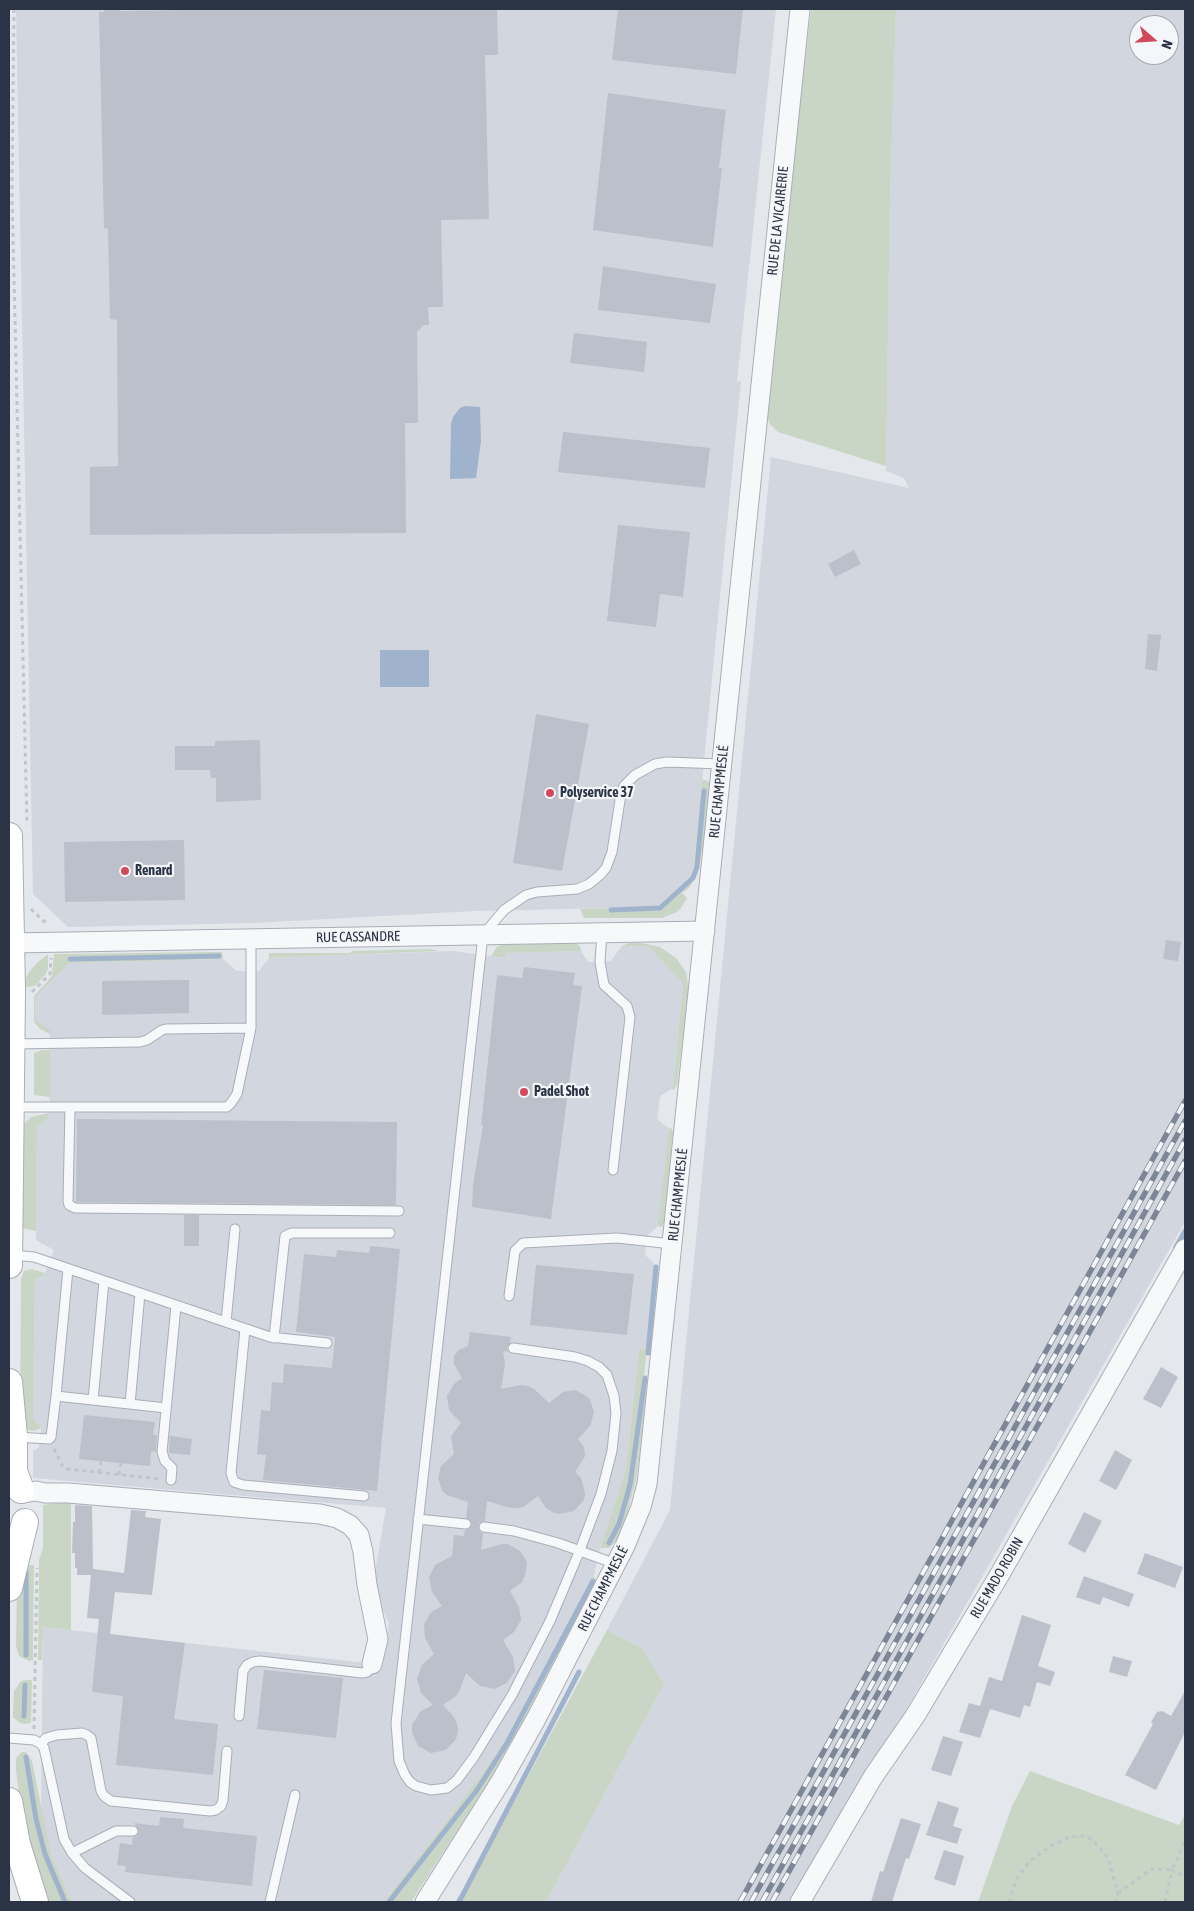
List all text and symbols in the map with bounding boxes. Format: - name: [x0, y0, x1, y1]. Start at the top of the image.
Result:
- north arrow: [1129, 15, 1179, 65]
- text: N: [1158, 38, 1176, 51]
- street label: RUE DE LA VICAIRERIE: [764, 166, 792, 276]
- street label: RUE CHAMPMESLÉ: [706, 745, 732, 839]
- place label: Polyservice 37: [560, 785, 634, 801]
- marker: Polyservice 37: [544, 787, 556, 799]
- place label: Renard: [135, 863, 172, 879]
- marker: Renard: [119, 865, 131, 877]
- street label: RUE CASSANDRE: [316, 928, 400, 946]
- place label: Padel Shot: [534, 1084, 589, 1100]
- marker: Padel Shot: [518, 1086, 530, 1098]
- street label: RUE CHAMPMESLÉ: [665, 1148, 691, 1242]
- street label: RUE MADO ROBIN: [967, 1534, 1027, 1622]
- street label: RUE CHAMPMESLÉ: [574, 1544, 632, 1634]

